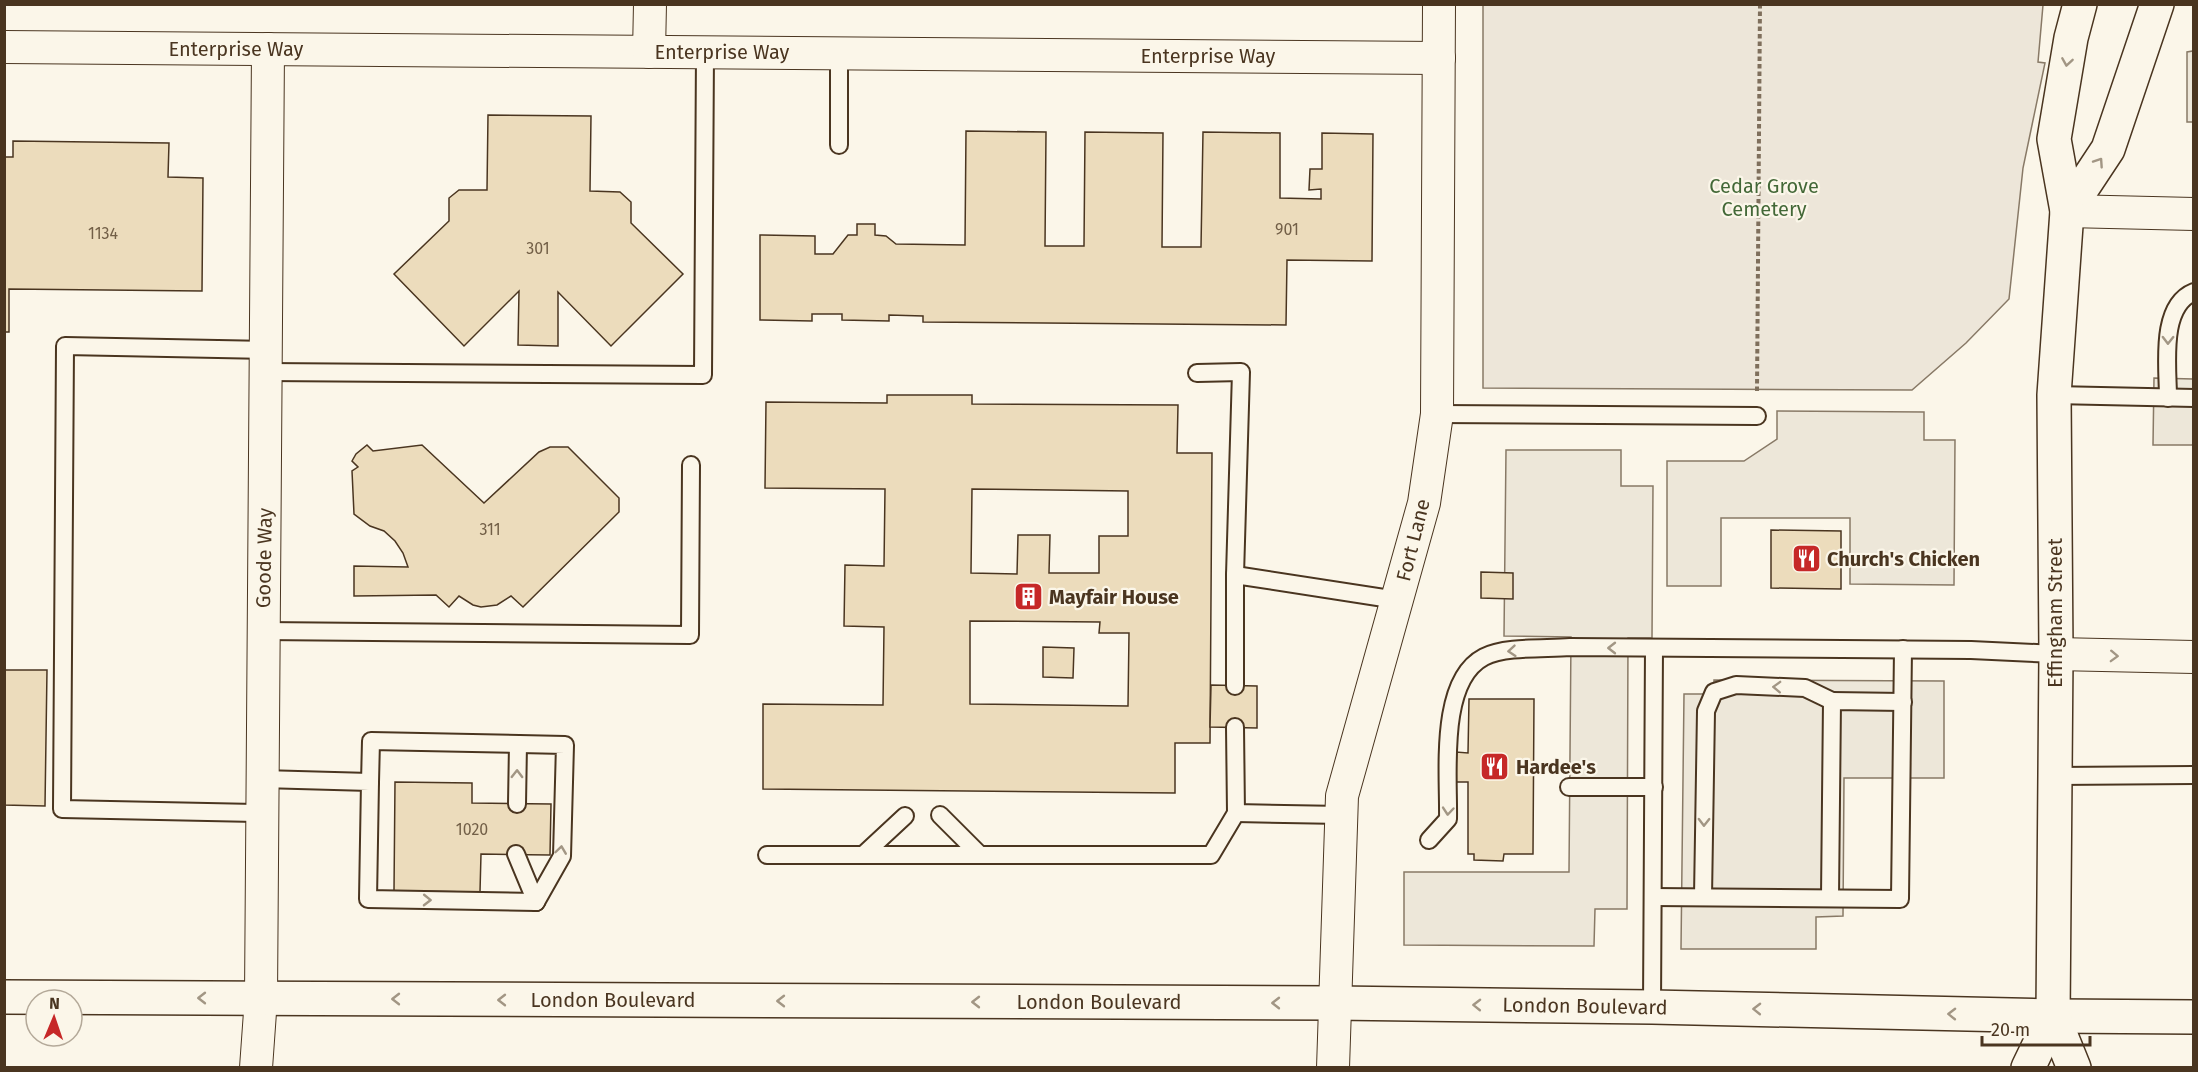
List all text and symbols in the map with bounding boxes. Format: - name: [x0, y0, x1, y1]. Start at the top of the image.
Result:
- street label: Enterprise Way: [169, 37, 304, 61]
- street label: Enterprise Way: [655, 40, 790, 64]
- street label: Enterprise Way: [1141, 44, 1276, 68]
- one-way arrow: [2062, 57, 2074, 66]
- one-way arrow: [2092, 158, 2104, 168]
- park label: Cedar Grove Cemetery: [1709, 174, 1819, 221]
- house number: 901: [1275, 220, 1299, 239]
- house number: 1134: [88, 224, 119, 243]
- house number: 301: [526, 239, 550, 258]
- one-way arrow: [2162, 335, 2174, 344]
- street label: Fort Lane: [1391, 496, 1435, 584]
- street label: Goode Way: [251, 507, 277, 608]
- house number: 311: [479, 520, 501, 539]
- street label: Effingham Street: [2043, 537, 2067, 688]
- restaurant icon: Church's Chicken: [1790, 543, 1822, 575]
- place label: Church's Chicken: [1827, 547, 1980, 571]
- building icon: Mayfair House: [1012, 581, 1044, 613]
- place label: Mayfair House: [1049, 585, 1179, 609]
- one-way arrow: [1608, 642, 1617, 654]
- one-way arrow: [1507, 644, 1516, 657]
- one-way arrow: [2110, 650, 2119, 663]
- one-way arrow: [1772, 680, 1781, 693]
- restaurant icon: Hardee's: [1479, 751, 1511, 783]
- place label: Hardee's: [1516, 755, 1596, 779]
- one-way arrow: [511, 769, 524, 778]
- one-way arrow: [1441, 807, 1454, 816]
- one-way arrow: [1698, 817, 1710, 826]
- house number: 1020: [456, 820, 488, 839]
- one-way arrow: [554, 845, 567, 855]
- one-way arrow: [422, 894, 431, 906]
- north arrow: [24, 988, 84, 1048]
- street label: London Boulevard: [530, 988, 696, 1012]
- street label: London Boulevard: [1016, 990, 1182, 1014]
- one-way arrow: [198, 992, 207, 1004]
- one-way arrow: [392, 993, 401, 1005]
- one-way arrow: [498, 993, 507, 1006]
- street label: London Boulevard: [1502, 993, 1668, 1019]
- text: N: [49, 994, 60, 1013]
- one-way arrow: [777, 995, 786, 1007]
- one-way arrow: [972, 996, 981, 1008]
- one-way arrow: [1272, 997, 1281, 1009]
- one-way arrow: [1473, 999, 1482, 1011]
- one-way arrow: [1753, 1003, 1762, 1015]
- one-way arrow: [1948, 1008, 1957, 1020]
- scale bar: [1982, 1009, 2090, 1047]
- text: 20 m: [1991, 1019, 2030, 1041]

